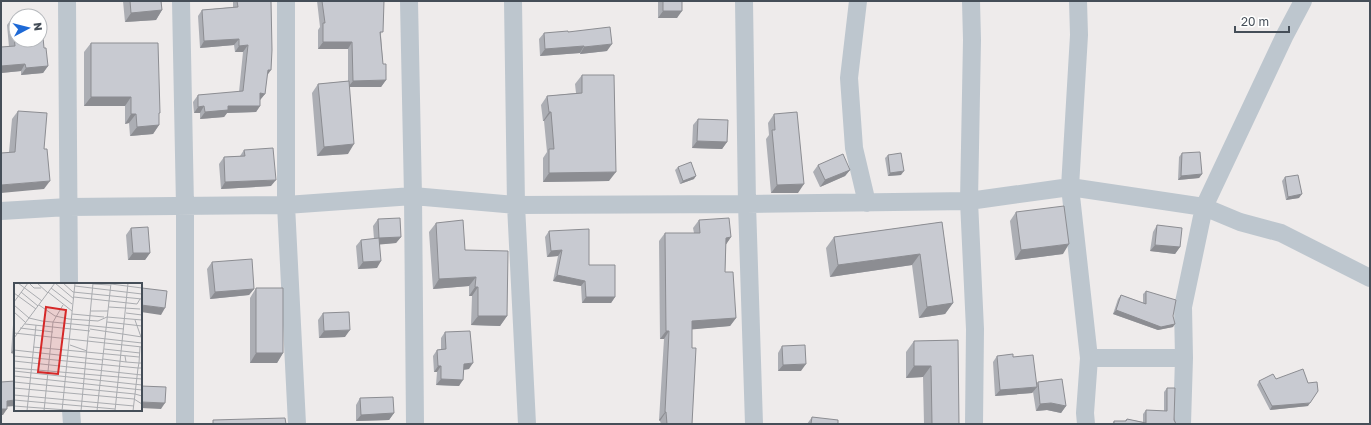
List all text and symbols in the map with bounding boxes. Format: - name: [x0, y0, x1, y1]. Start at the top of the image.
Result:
- north arrow: [8, 8, 48, 48]
- scale bar: [1235, 8, 1289, 34]
- text: 20 m: [1241, 14, 1269, 29]
- text: N: [31, 22, 45, 32]
- inset map: [14, 283, 142, 411]

